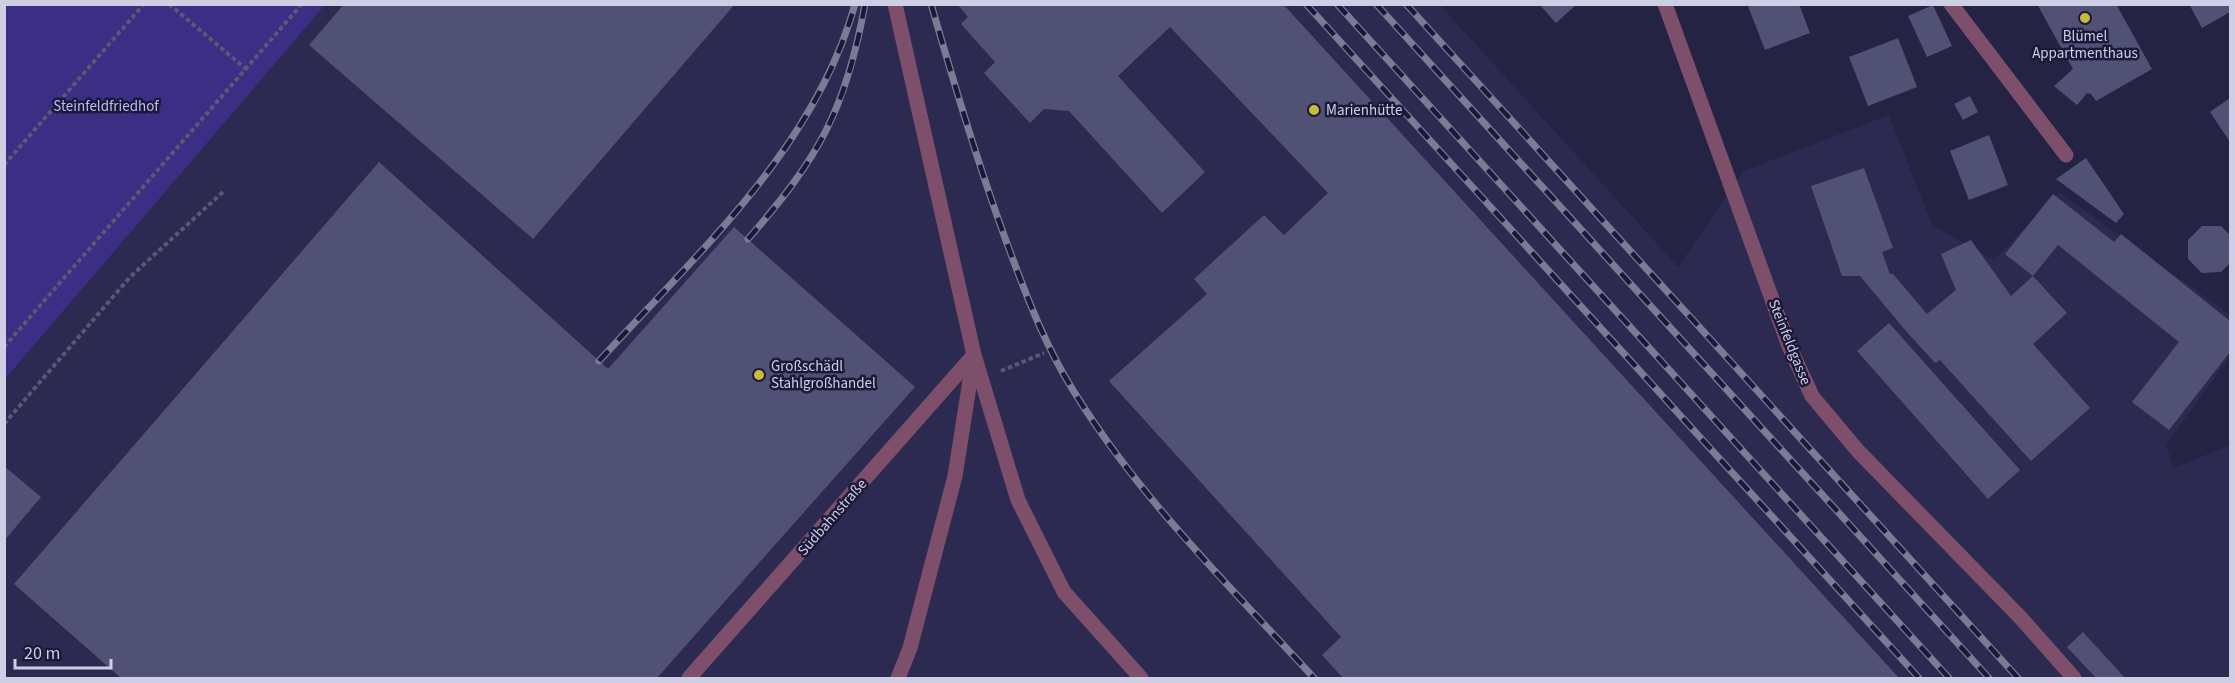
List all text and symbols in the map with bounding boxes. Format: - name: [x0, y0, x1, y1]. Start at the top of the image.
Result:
- marker: Blümel Appartmenthaus: [2078, 11, 2092, 25]
- place label: Blümel Appartmenthaus: [2032, 26, 2138, 64]
- park label: Steinfeldfriedhof: [53, 96, 159, 117]
- place label: Marienhütte: [1326, 100, 1402, 121]
- marker: Marienhütte: [1307, 103, 1321, 117]
- street label: Steinfeldgasse: [1763, 296, 1816, 388]
- place label: Großschädl Stahlgroßhandel: [771, 356, 876, 394]
- marker: Großschädl Stahlgroßhandel: [752, 368, 766, 382]
- street label: Südbahnstraße: [793, 474, 872, 560]
- scale bar: [15, 632, 111, 670]
- text: 20 m: [24, 641, 60, 666]

